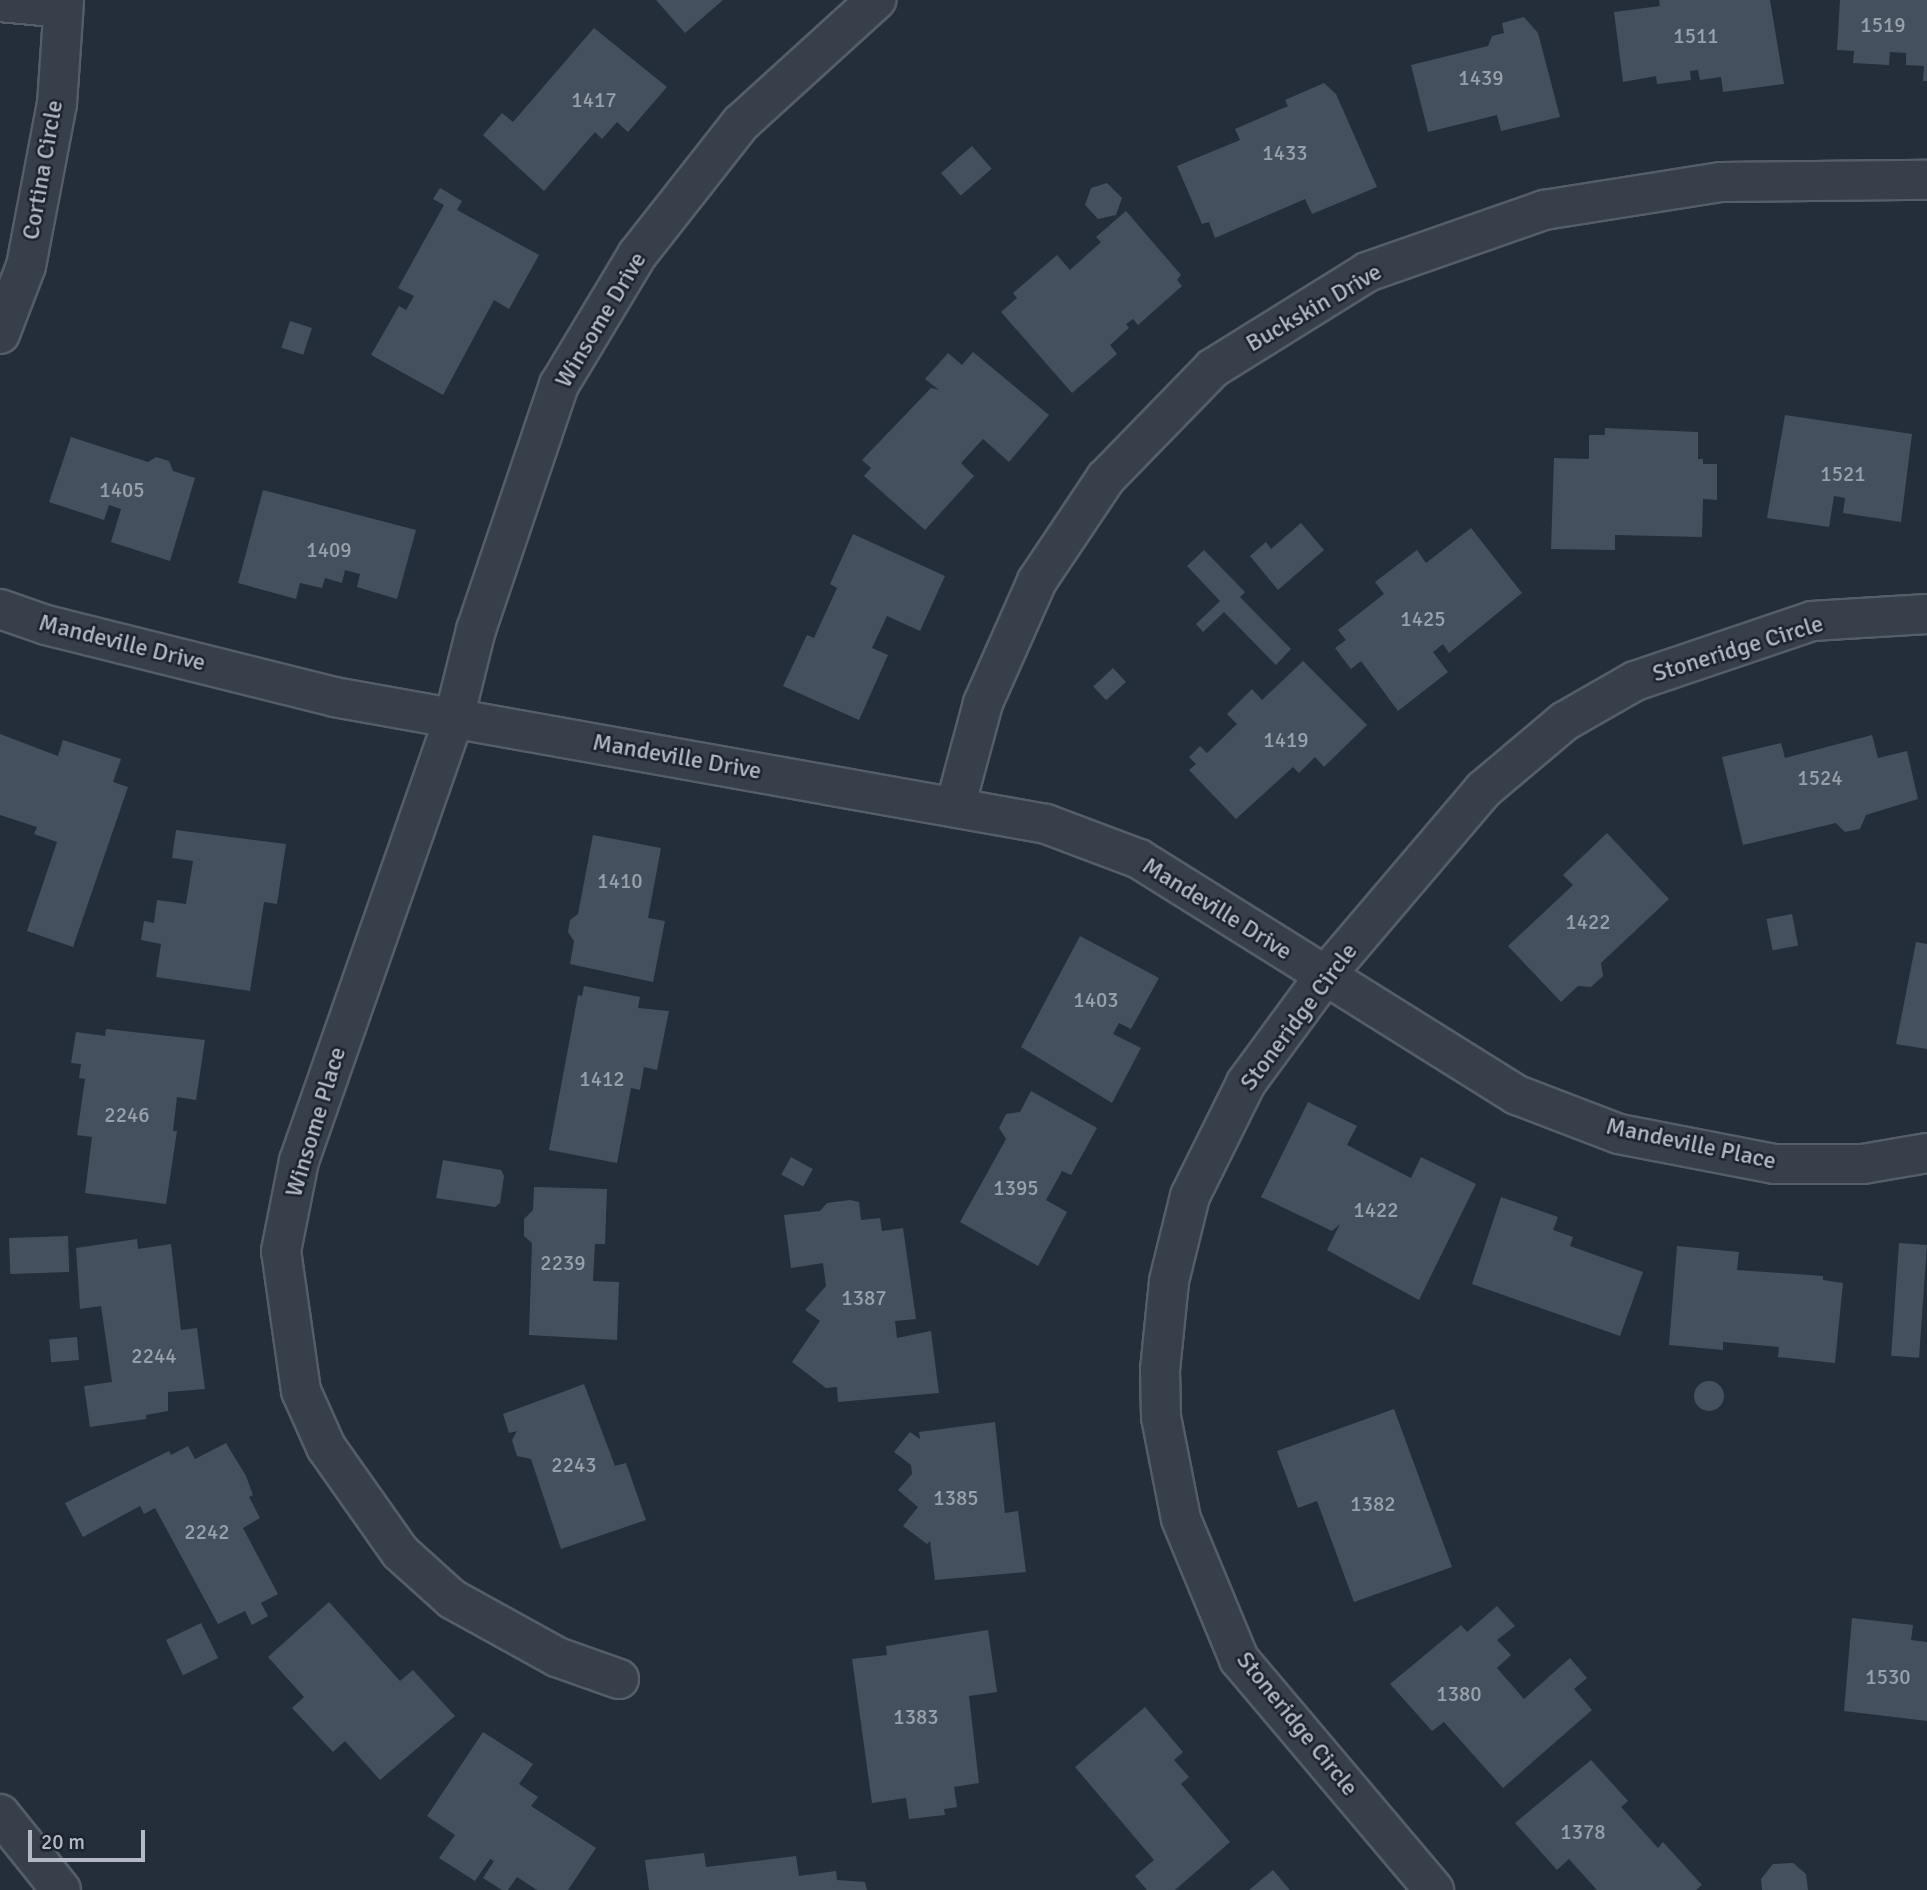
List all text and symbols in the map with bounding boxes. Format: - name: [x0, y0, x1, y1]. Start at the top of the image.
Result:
- house number: 1519: [1860, 12, 1906, 38]
- house number: 1511: [1673, 23, 1719, 49]
- house number: 1439: [1458, 65, 1504, 91]
- house number: 1417: [571, 87, 617, 113]
- street label: Cortina Circle: [17, 98, 69, 242]
- house number: 1433: [1262, 140, 1308, 166]
- street label: Winsome Drive: [549, 247, 653, 393]
- street label: Buckskin Drive: [1241, 258, 1387, 358]
- house number: 1521: [1820, 461, 1866, 487]
- house number: 1405: [99, 477, 145, 503]
- house number: 1409: [306, 537, 352, 563]
- house number: 1425: [1400, 606, 1446, 632]
- street label: Mandeville Drive: [36, 608, 208, 678]
- street label: Stoneridge Circle: [1649, 609, 1827, 689]
- house number: 1419: [1263, 727, 1309, 753]
- street label: Mandeville Drive: [590, 728, 764, 786]
- house number: 1524: [1797, 765, 1843, 791]
- street label: Mandeville Drive: [1137, 852, 1297, 966]
- house number: 1410: [597, 868, 643, 894]
- house number: 1422: [1565, 909, 1611, 935]
- street label: Stoneridge Circle: [1234, 938, 1364, 1096]
- house number: 1403: [1073, 987, 1119, 1013]
- street label: Winsome Place: [280, 1044, 352, 1200]
- house number: 1412: [579, 1066, 625, 1092]
- house number: 2246: [104, 1102, 150, 1128]
- street label: Mandeville Place: [1603, 1112, 1779, 1176]
- house number: 1395: [993, 1175, 1039, 1201]
- house number: 1422: [1353, 1197, 1399, 1223]
- house number: 2239: [540, 1250, 586, 1276]
- house number: 1387: [841, 1285, 887, 1311]
- house number: 2244: [131, 1343, 177, 1369]
- house number: 2243: [551, 1452, 597, 1478]
- house number: 1385: [933, 1485, 979, 1511]
- house number: 1382: [1350, 1491, 1396, 1517]
- house number: 2242: [184, 1519, 230, 1545]
- street label: Stoneridge Circle: [1230, 1646, 1364, 1802]
- house number: 1530: [1865, 1664, 1911, 1690]
- house number: 1380: [1436, 1681, 1482, 1707]
- house number: 1383: [893, 1704, 939, 1730]
- scale bar: [32, 1816, 149, 1860]
- house number: 1378: [1560, 1819, 1606, 1845]
- text: 20 m: [41, 1829, 85, 1855]

